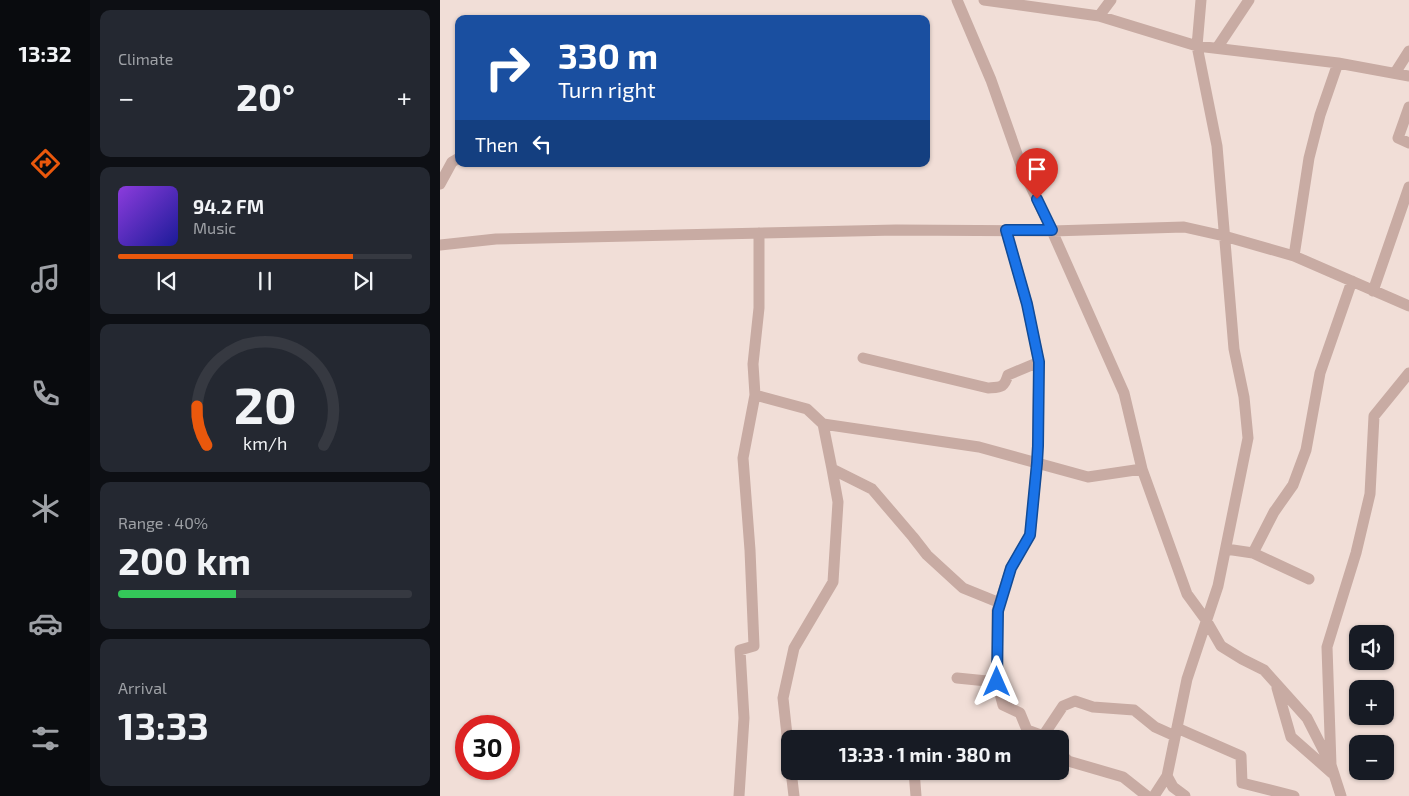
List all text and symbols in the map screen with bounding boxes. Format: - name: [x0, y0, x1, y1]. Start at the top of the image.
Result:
- text: 330 m: [558, 34, 658, 76]
- icon: right: [475, 35, 540, 100]
- text: 13:32: [19, 40, 71, 66]
- text: Climate: [118, 49, 173, 68]
- text: 20°: [236, 73, 295, 119]
- text: Turn right: [558, 76, 656, 102]
- text: −: [118, 80, 134, 114]
- text: +: [397, 80, 412, 114]
- icon: left: [528, 130, 556, 158]
- text: Then: [475, 133, 518, 156]
- icon: directions: [28, 146, 63, 181]
- pin: [1016, 148, 1058, 199]
- icon: arrive: [1023, 155, 1051, 183]
- text: 94.2 FM: [193, 195, 264, 218]
- text: Music: [193, 218, 236, 237]
- icon: music: [28, 261, 63, 296]
- icon: previous: [153, 267, 181, 295]
- icon: pause: [251, 267, 279, 295]
- icon: next: [349, 267, 377, 295]
- text: 20: [233, 372, 297, 434]
- icon: phone: [28, 376, 63, 411]
- text: km/h: [243, 432, 287, 454]
- icon: climate: [28, 491, 63, 526]
- text: Range · 40%: [118, 513, 208, 532]
- text: 200 km: [118, 537, 251, 583]
- icon: car: [28, 606, 63, 641]
- map controls: [1349, 625, 1394, 780]
- button: sound: [1349, 625, 1394, 670]
- position arrow: [970, 655, 1022, 707]
- text: Arrival: [118, 678, 167, 697]
- button: +: [1349, 680, 1394, 725]
- text: 13:33: [118, 702, 209, 748]
- speed limit sign: 30: [455, 715, 520, 780]
- icon: filters: [28, 721, 63, 756]
- button: −: [1349, 735, 1394, 780]
- text: 13:33 · 1 min · 380 m: [839, 743, 1011, 766]

